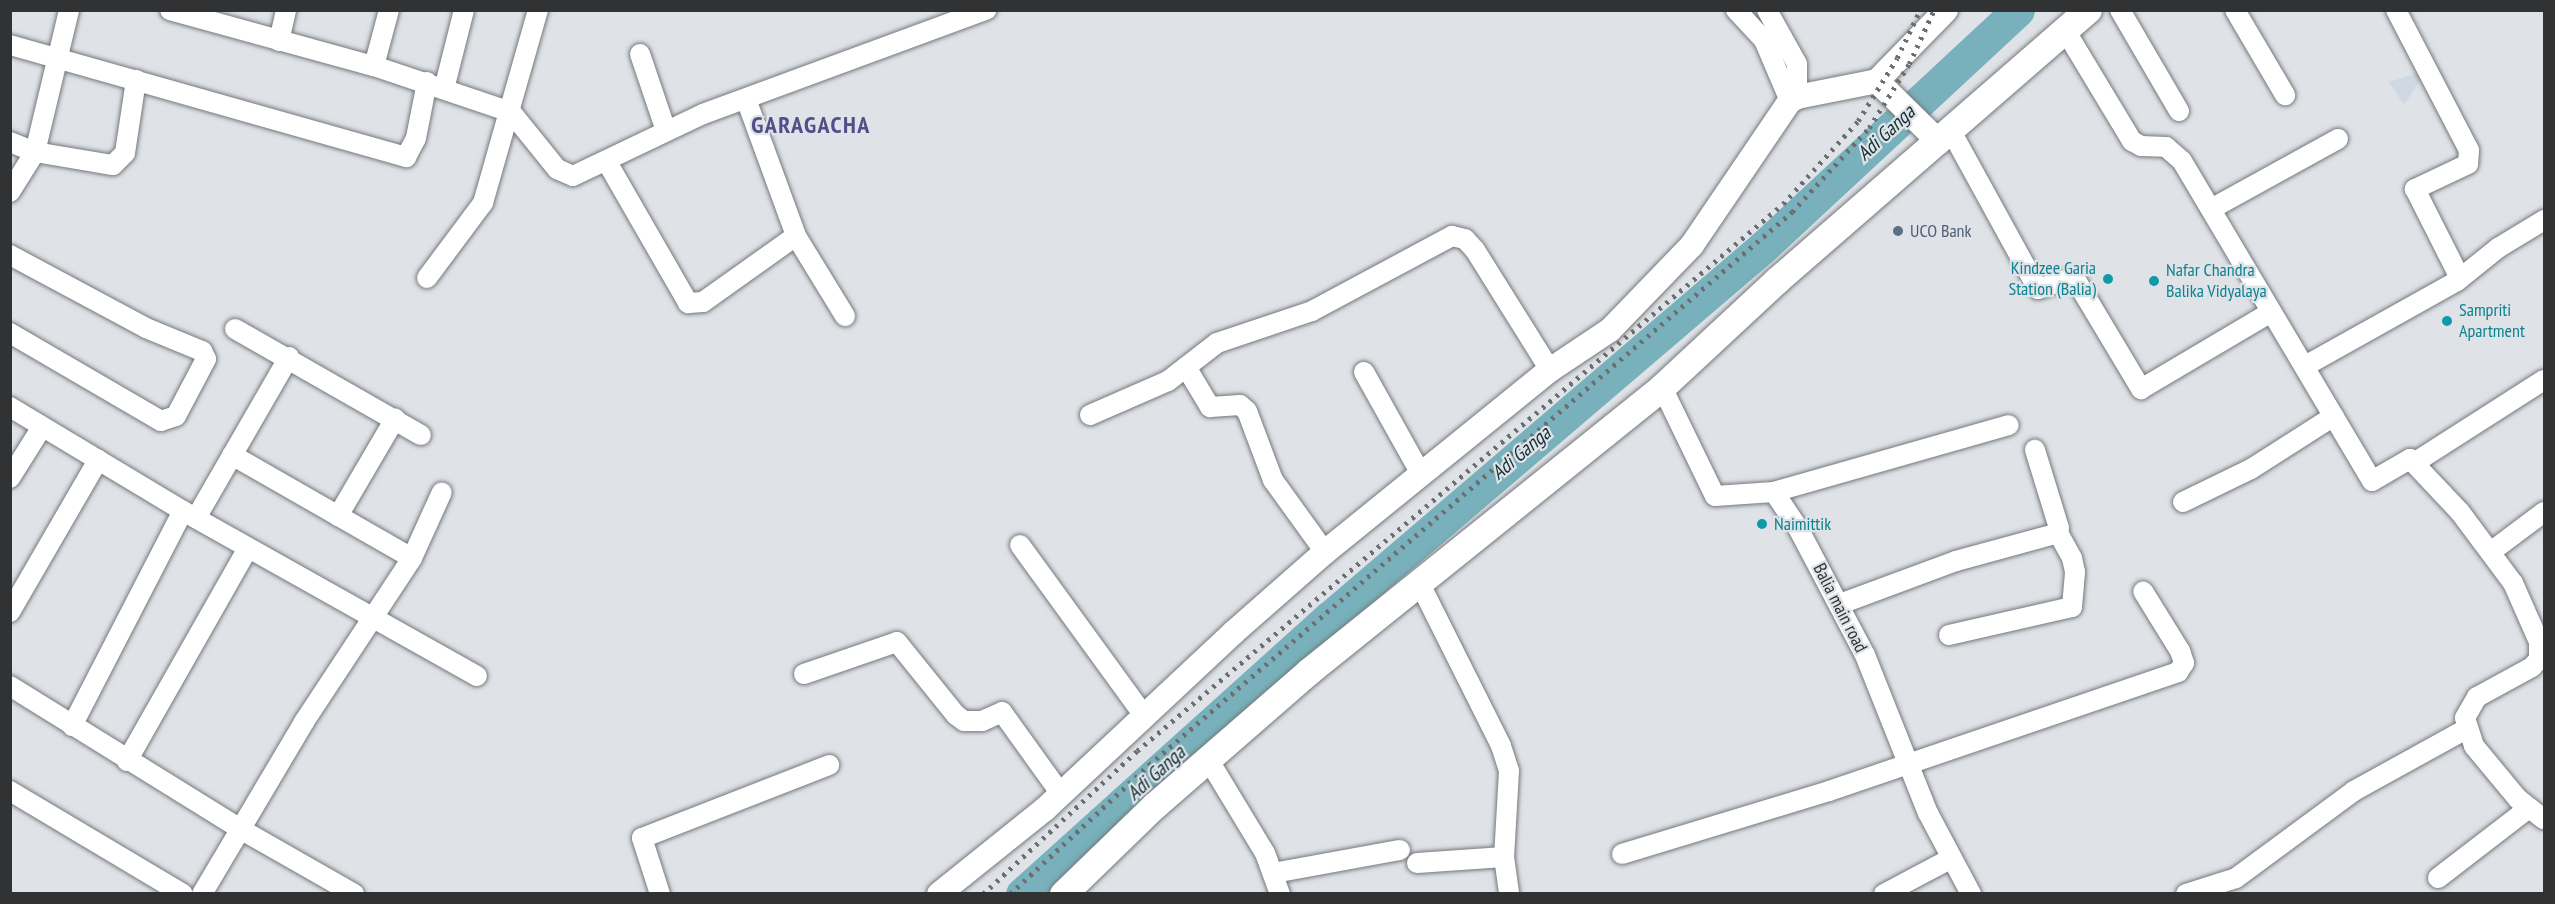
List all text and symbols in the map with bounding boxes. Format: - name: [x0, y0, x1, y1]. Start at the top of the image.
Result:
- water label: Adi Ganga: [1852, 100, 1920, 166]
- district label: GARAGACHA: [751, 111, 871, 139]
- place label: UCO Bank: [1910, 220, 1971, 242]
- marker: UCO Bank: [1891, 224, 1905, 238]
- place label: Kindzee Garia Station (Balia): [2008, 258, 2096, 300]
- place label: Nafar Chandra Balika Vidyalaya: [2166, 260, 2267, 302]
- marker: Kindzee Garia Station (Balia): [2101, 272, 2115, 286]
- marker: Nafar Chandra Balika Vidyalaya: [2147, 274, 2161, 288]
- place label: Sampriti Apartment: [2459, 300, 2525, 342]
- marker: Sampriti Apartment: [2440, 314, 2454, 328]
- water label: Adi Ganga: [1486, 421, 1556, 485]
- place label: Naimittik: [1774, 513, 1831, 535]
- marker: Naimittik: [1755, 517, 1769, 531]
- street label: Balia main road: [1808, 560, 1872, 656]
- water label: Adi Ganga: [1122, 741, 1190, 805]

